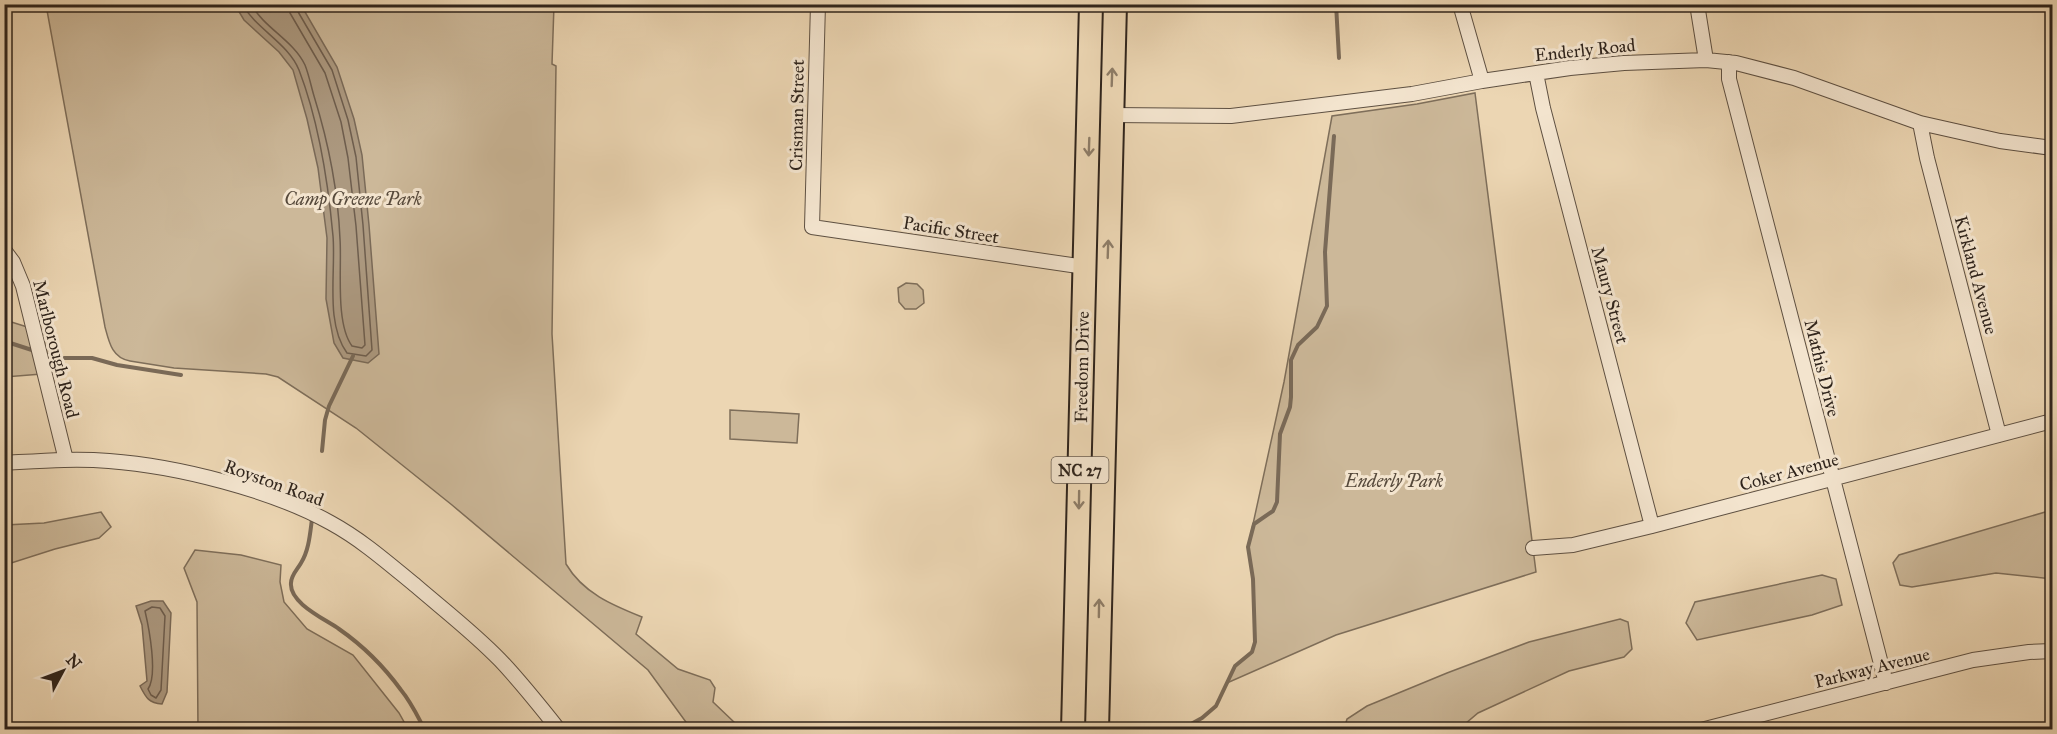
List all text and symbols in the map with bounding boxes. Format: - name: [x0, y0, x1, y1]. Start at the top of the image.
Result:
- street label: Enderly Road: [1534, 34, 1636, 66]
- street label: Crisman Street: [785, 58, 809, 171]
- one-way arrow: [1107, 67, 1118, 87]
- one-way arrow: [1083, 136, 1094, 156]
- park label: Camp Greene Park: [284, 188, 422, 211]
- street label: Pacific Street: [902, 212, 1001, 249]
- street label: Kirkland Avenue: [1950, 213, 2002, 337]
- one-way arrow: [1102, 239, 1113, 259]
- street label: Maury Street: [1586, 244, 1634, 347]
- street label: Marlborough Road: [27, 278, 84, 421]
- street label: Freedom Drive: [1070, 311, 1094, 423]
- street label: Mathis Drive: [1799, 317, 1845, 419]
- street label: Coker Avenue: [1737, 448, 1841, 496]
- street label: Royston Road: [221, 455, 327, 511]
- road number: NC 27: [1052, 457, 1108, 483]
- park label: Enderly Park: [1344, 470, 1443, 492]
- one-way arrow: [1073, 489, 1085, 509]
- one-way arrow: [1094, 599, 1105, 619]
- north arrow: [33, 641, 93, 701]
- street label: Parkway Avenue: [1812, 643, 1932, 693]
- text: N: [62, 650, 86, 673]

